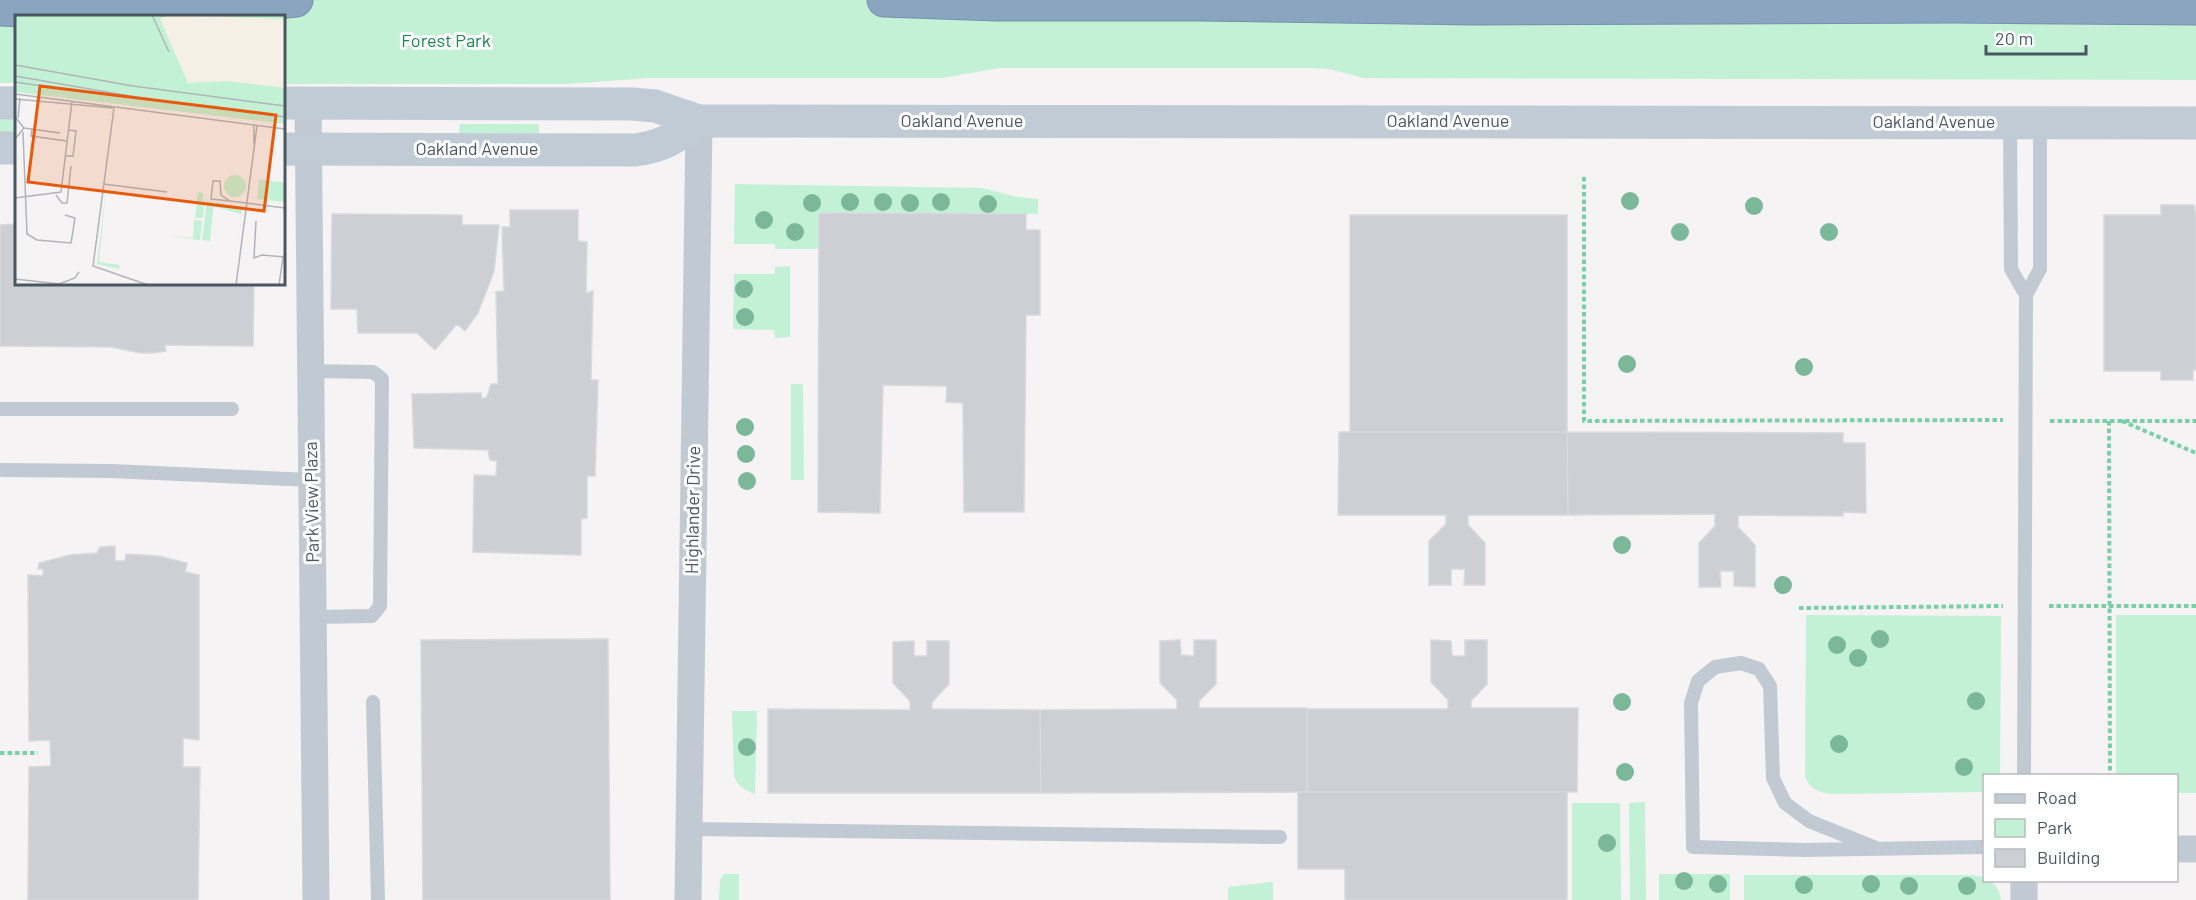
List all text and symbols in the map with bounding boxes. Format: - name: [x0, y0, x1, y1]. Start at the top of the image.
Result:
- inset map: [15, 15, 285, 285]
- scale bar: [1986, 18, 2086, 56]
- text: 20 m: [1995, 27, 2033, 49]
- park label: Forest Park: [401, 29, 491, 51]
- street label: Oakland Avenue: [901, 109, 1023, 131]
- street label: Oakland Avenue: [1387, 109, 1509, 131]
- street label: Oakland Avenue: [1873, 110, 1995, 132]
- street label: Oakland Avenue: [416, 137, 538, 159]
- street label: Park View Plaza: [299, 441, 323, 563]
- street label: Highlander Drive: [680, 446, 704, 574]
- legend: [1983, 774, 2178, 882]
- text: Road: [2037, 786, 2077, 808]
- text: Park: [2037, 816, 2072, 838]
- text: Building: [2037, 846, 2100, 868]

